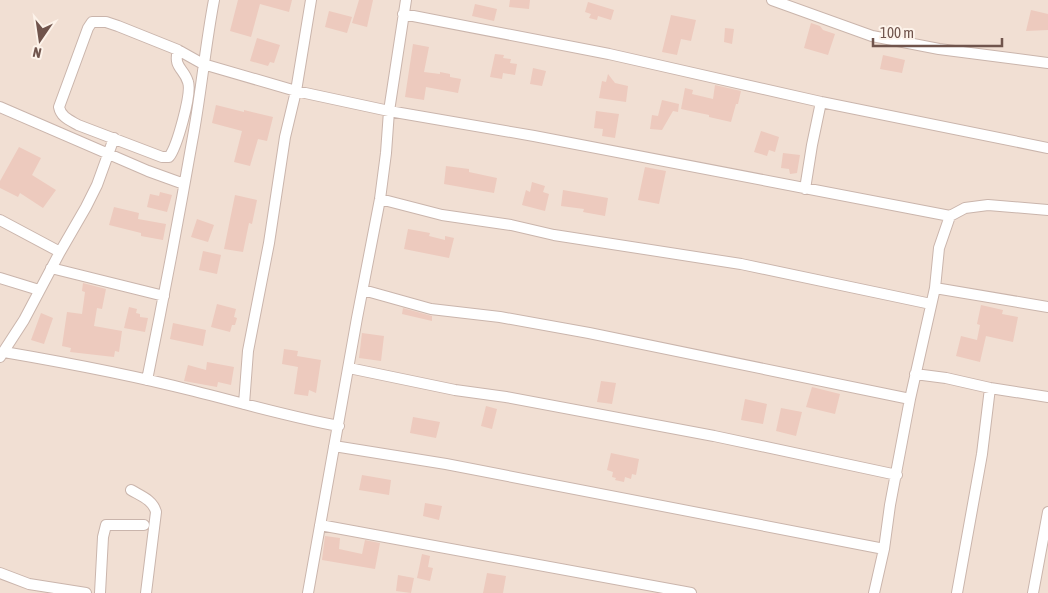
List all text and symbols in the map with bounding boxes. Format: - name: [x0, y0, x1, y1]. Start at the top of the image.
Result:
- north arrow: [15, 15, 65, 65]
- scale bar: [873, 15, 1002, 47]
- text: 100 m: [880, 24, 914, 41]
- text: N: [31, 44, 43, 61]

